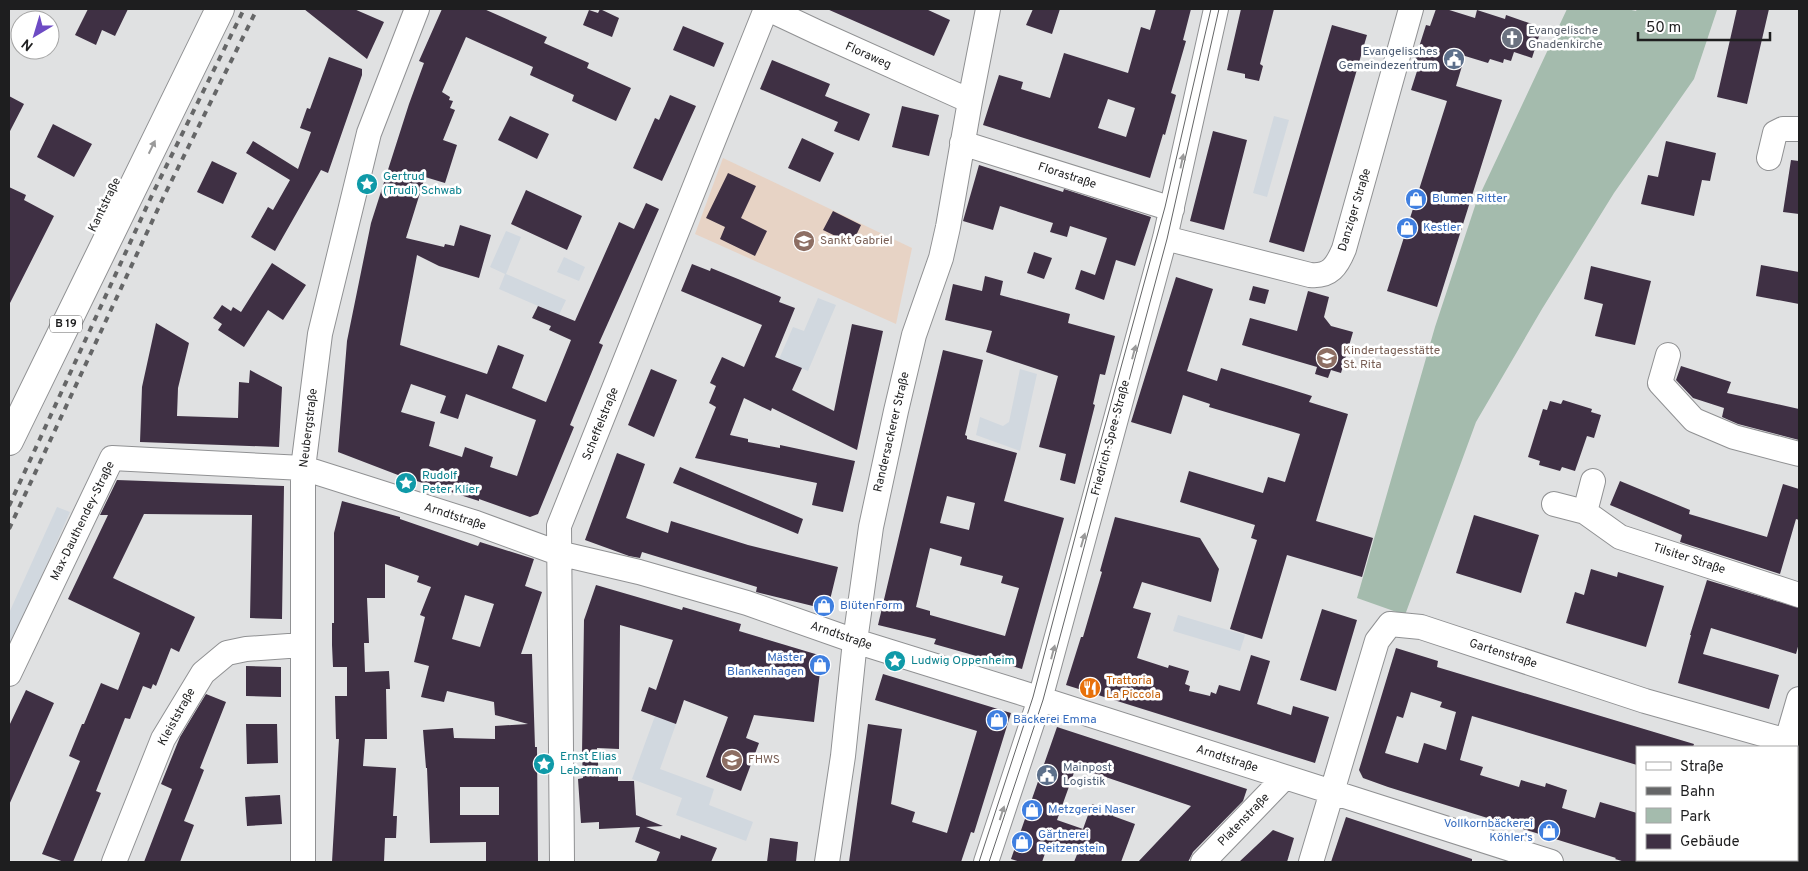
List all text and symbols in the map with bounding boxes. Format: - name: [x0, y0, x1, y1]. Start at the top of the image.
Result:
- north arrow: [10, 10, 60, 60]
- scale bar: [1638, 10, 1770, 42]
- text: 50 m: [1646, 19, 1681, 38]
- place label: Evangelische Gnadenkirche: [1528, 23, 1603, 53]
- church icon: Evangelische Gnadenkirche: [1500, 26, 1524, 50]
- text: N: [19, 34, 37, 54]
- street label: Floraweg: [842, 39, 894, 73]
- place label: Evangelisches Gemeindezentrum: [1339, 44, 1438, 74]
- public building icon: Evangelisches Gemeindezentrum: [1442, 47, 1466, 71]
- one-way arrow: [148, 140, 156, 155]
- one-way arrow: [1178, 154, 1186, 169]
- street label: Florastraße: [1036, 159, 1098, 193]
- street label: Danziger Straße: [1335, 167, 1375, 253]
- place label: Gertrud (Trudi) Schwab: [383, 169, 462, 199]
- place icon: Gertrud (Trudi) Schwab: [355, 172, 379, 196]
- street label: Kantstraße: [85, 175, 125, 235]
- shop icon: Blumen Ritter: [1404, 187, 1428, 211]
- place label: Blumen Ritter: [1432, 191, 1508, 207]
- shop icon: Kestler: [1395, 216, 1419, 240]
- place label: Kestler: [1423, 220, 1461, 236]
- school or university icon: Sankt Gabriel: [792, 229, 816, 253]
- place label: Sankt Gabriel: [820, 233, 893, 249]
- road number: B 19: [50, 316, 82, 332]
- place label: Kindertagesstätte St. Rita: [1343, 343, 1440, 373]
- one-way arrow: [1130, 345, 1138, 360]
- school or university icon: Kindertagesstätte St. Rita: [1315, 346, 1339, 370]
- street label: Randersackerer Straße: [870, 370, 914, 494]
- street label: Friedrich-Spee-Straße: [1088, 378, 1134, 498]
- street label: Scheffelstraße: [579, 385, 623, 463]
- street label: Neubergstraße: [296, 387, 322, 469]
- street label: Max-Dauthendey-Straße: [47, 459, 119, 583]
- place label: Rudolf Peter Klier: [422, 468, 480, 498]
- place icon: Rudolf Peter Klier: [394, 471, 418, 495]
- street label: Arndtstraße: [422, 499, 488, 535]
- one-way arrow: [1079, 532, 1087, 547]
- street label: Tilsiter Straße: [1651, 540, 1727, 578]
- shop icon: BlütenForm: [812, 594, 836, 618]
- place label: BlütenForm: [840, 598, 903, 614]
- street label: Arndtstraße: [808, 618, 874, 654]
- street label: Gartenstraße: [1467, 635, 1539, 673]
- one-way arrow: [1049, 644, 1057, 659]
- place icon: Ludwig Oppenheim: [883, 649, 907, 673]
- place label: Mäster Blankenhagen: [727, 650, 804, 680]
- shop icon: Mäster Blankenhagen: [808, 653, 832, 677]
- place label: Ludwig Oppenheim: [911, 653, 1015, 669]
- place label: Trattoria La Piccola: [1106, 673, 1161, 703]
- restaurant icon: Trattoria La Piccola: [1078, 676, 1102, 700]
- street label: Kleiststraße: [155, 685, 199, 749]
- shop icon: Bäckerei Emma: [985, 708, 1009, 732]
- place label: Bäckerei Emma: [1013, 712, 1096, 728]
- street label: Arndtstraße: [1194, 741, 1260, 777]
- legend: [1636, 746, 1798, 861]
- school or university icon: FHWS: [720, 748, 744, 772]
- place label: Ernst Elias Lebermann: [560, 749, 622, 779]
- place icon: Ernst Elias Lebermann: [532, 752, 556, 776]
- place label: FHWS: [748, 752, 780, 768]
- text: Straße: [1680, 758, 1724, 777]
- place label: Mainpost Logistik: [1063, 760, 1112, 790]
- public building icon: Mainpost Logistik: [1035, 763, 1059, 787]
- text: Bahn: [1680, 783, 1715, 802]
- street label: Platenstraße: [1215, 790, 1273, 850]
- shop icon: Metzgerei Naser: [1020, 798, 1044, 822]
- place label: Metzgerei Naser: [1048, 802, 1136, 818]
- one-way arrow: [999, 806, 1007, 821]
- text: Park: [1680, 808, 1711, 827]
- place label: Vollkornbäckerei Köhler's: [1444, 816, 1533, 846]
- shop icon: Vollkornbäckerei Köhler's: [1537, 819, 1561, 843]
- place label: Gärtnerei Reitzenstein: [1038, 827, 1105, 857]
- shop icon: Gärtnerei Reitzenstein: [1010, 830, 1034, 854]
- text: Gebäude: [1680, 833, 1740, 852]

